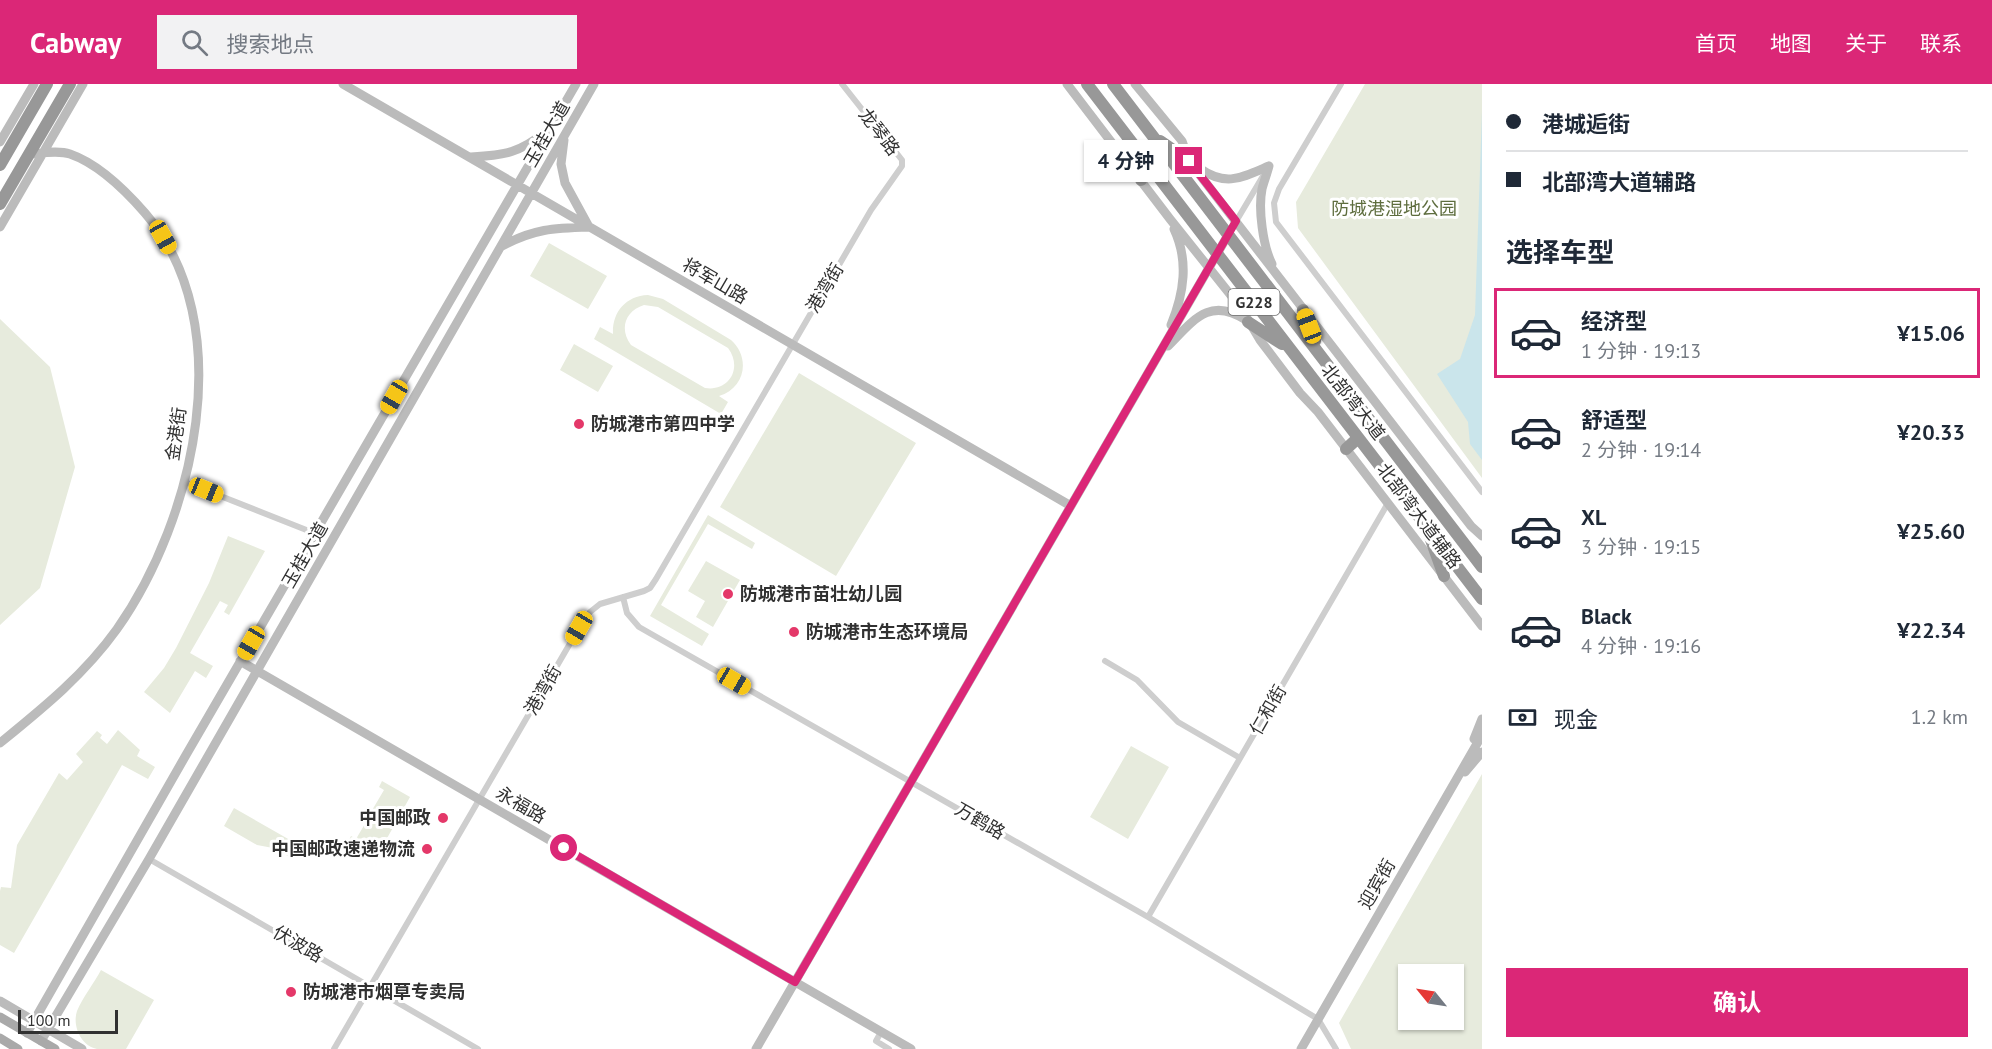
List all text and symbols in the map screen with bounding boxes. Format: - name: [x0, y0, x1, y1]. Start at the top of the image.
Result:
- search box: [157, 15, 577, 69]
- text: Cabway: [30, 24, 121, 61]
- icon: search: [178, 26, 211, 59]
- text: 搜索地点: [226, 30, 314, 58]
- text: 首页: [1695, 30, 1737, 57]
- text: 地图: [1770, 30, 1812, 57]
- text: 关于: [1845, 30, 1887, 57]
- text: 联系: [1920, 30, 1962, 57]
- street label: 玉桂大道: [519, 97, 575, 171]
- street label: 龙琴路: [854, 103, 905, 160]
- text: 港城逅街: [1542, 110, 1630, 138]
- callout: 4 分钟: [1084, 140, 1168, 182]
- route end: [1175, 147, 1202, 174]
- text: 4 分钟: [1098, 148, 1154, 174]
- text: 北部湾大道辅路: [1542, 168, 1696, 196]
- park label: 防城港湿地公园: [1331, 197, 1457, 220]
- car: [146, 217, 180, 257]
- text: 选择车型: [1506, 235, 1614, 269]
- street label: 将军山路: [678, 253, 752, 309]
- street label: 港湾街: [801, 259, 848, 317]
- road number: G228: [1228, 289, 1280, 315]
- car: [1294, 306, 1324, 346]
- icon: car: [1509, 306, 1563, 360]
- text: 经济型: [1581, 307, 1647, 335]
- text: ¥15.06: [1897, 319, 1965, 347]
- text: 1 分钟 · 19:13: [1581, 338, 1701, 364]
- street label: 北部湾大道: [1317, 359, 1390, 444]
- car: [377, 377, 411, 417]
- icon: car: [1509, 405, 1563, 459]
- street label: 金港街: [160, 406, 191, 462]
- text: 舒适型: [1581, 406, 1647, 434]
- place label: 防城港市第四中学: [591, 412, 735, 435]
- marker: 防城港市第四中学: [572, 417, 586, 431]
- text: ¥20.33: [1897, 418, 1965, 446]
- text: 2 分钟 · 19:14: [1581, 437, 1701, 463]
- street label: 北部湾大道辅路: [1372, 458, 1466, 573]
- car: [186, 475, 226, 505]
- text: XL: [1581, 503, 1606, 531]
- icon: car: [1509, 504, 1563, 558]
- text: ¥25.60: [1897, 517, 1965, 545]
- street label: 玉桂大道: [277, 518, 333, 592]
- text: 3 分钟 · 19:15: [1581, 534, 1701, 560]
- place label: 防城港市苗壮幼儿园: [740, 582, 902, 605]
- marker: 防城港市苗壮幼儿园: [721, 587, 735, 601]
- text: Black: [1581, 602, 1632, 630]
- icon: car: [1509, 603, 1563, 657]
- car: [562, 608, 596, 648]
- text: ¥22.34: [1897, 616, 1965, 644]
- place label: 防城港市生态环境局: [806, 620, 968, 643]
- car: [234, 623, 268, 663]
- marker: 防城港市生态环境局: [787, 625, 801, 639]
- text: 4 分钟 · 19:16: [1581, 633, 1701, 659]
- street label: 港湾街: [519, 661, 566, 719]
- car: [714, 664, 754, 698]
- street label: 仁和街: [1244, 681, 1291, 739]
- icon: cash: [1506, 701, 1539, 734]
- text: 1.2 km: [1911, 704, 1968, 730]
- text: 现金: [1554, 705, 1598, 733]
- street label: 永福路: [492, 781, 550, 828]
- street label: 万鹤路: [951, 797, 1009, 844]
- place label: 中国邮政: [359, 806, 431, 829]
- marker: 中国邮政: [436, 811, 450, 825]
- route start: [550, 834, 577, 861]
- place label: 中国邮政速递物流: [271, 837, 415, 860]
- marker: 中国邮政速递物流: [420, 842, 434, 856]
- street label: 迎宾街: [1353, 855, 1400, 913]
- street label: 伏波路: [269, 920, 327, 967]
- north arrow: [1398, 964, 1464, 1030]
- map controls: [1398, 964, 1464, 1030]
- button: 确认: [1506, 968, 1968, 1037]
- place label: 防城港市烟草专卖局: [303, 980, 465, 1003]
- marker: 防城港市烟草专卖局: [284, 985, 298, 999]
- scale bar: [18, 1007, 118, 1034]
- text: 100 m: [27, 1010, 70, 1030]

